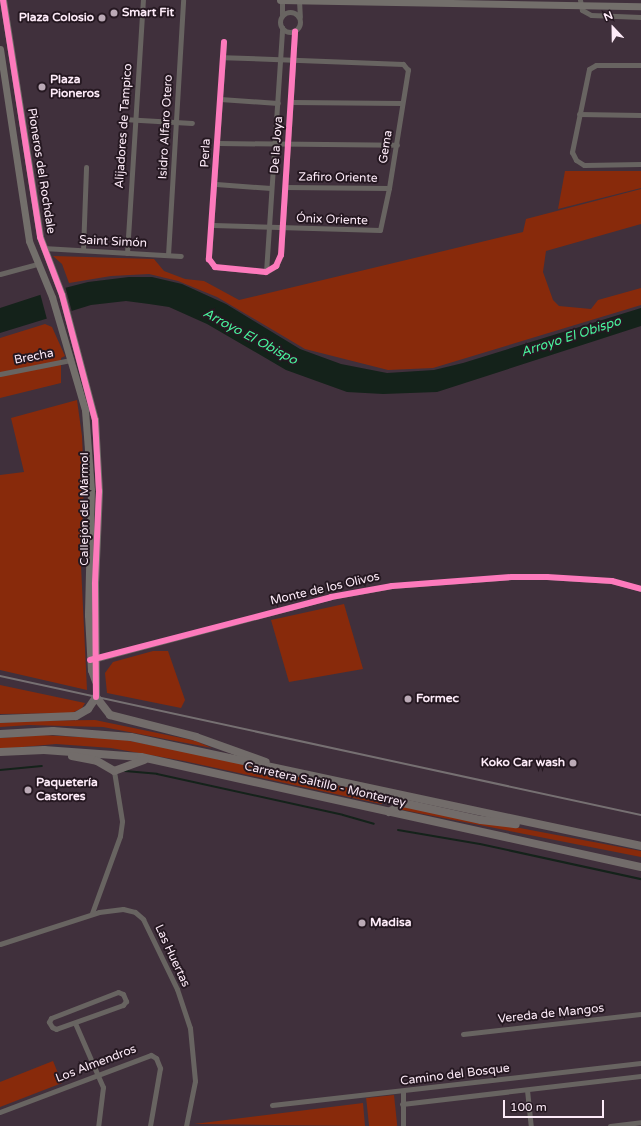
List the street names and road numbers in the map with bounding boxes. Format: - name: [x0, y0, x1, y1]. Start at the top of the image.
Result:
- street label: Alijadores de Tampico: [112, 63, 136, 189]
- street label: Isidro Alfaro Otero: [156, 74, 176, 180]
- street label: Pioneros del Rochdale: [24, 107, 58, 235]
- street label: De la Joya: [268, 116, 286, 174]
- street label: Gema: [376, 129, 396, 165]
- street label: Perla: [198, 138, 214, 168]
- street label: Zafiro Oriente: [298, 170, 378, 186]
- street label: Ónix Oriente: [296, 212, 368, 228]
- street label: Saint Simón: [79, 233, 147, 251]
- street label: Brecha: [13, 346, 55, 368]
- street label: Callejón del Mármol: [78, 452, 92, 566]
- street label: Monte de los Olivos: [269, 569, 381, 609]
- street label: Carretera Saltillo - Monterrey: [243, 759, 407, 811]
- street label: Las Huertas: [151, 922, 193, 990]
- street label: Vereda de Mangos: [497, 1001, 605, 1027]
- street label: Los Almendros: [54, 1042, 138, 1086]
- street label: Camino del Bosque: [399, 1061, 511, 1089]

